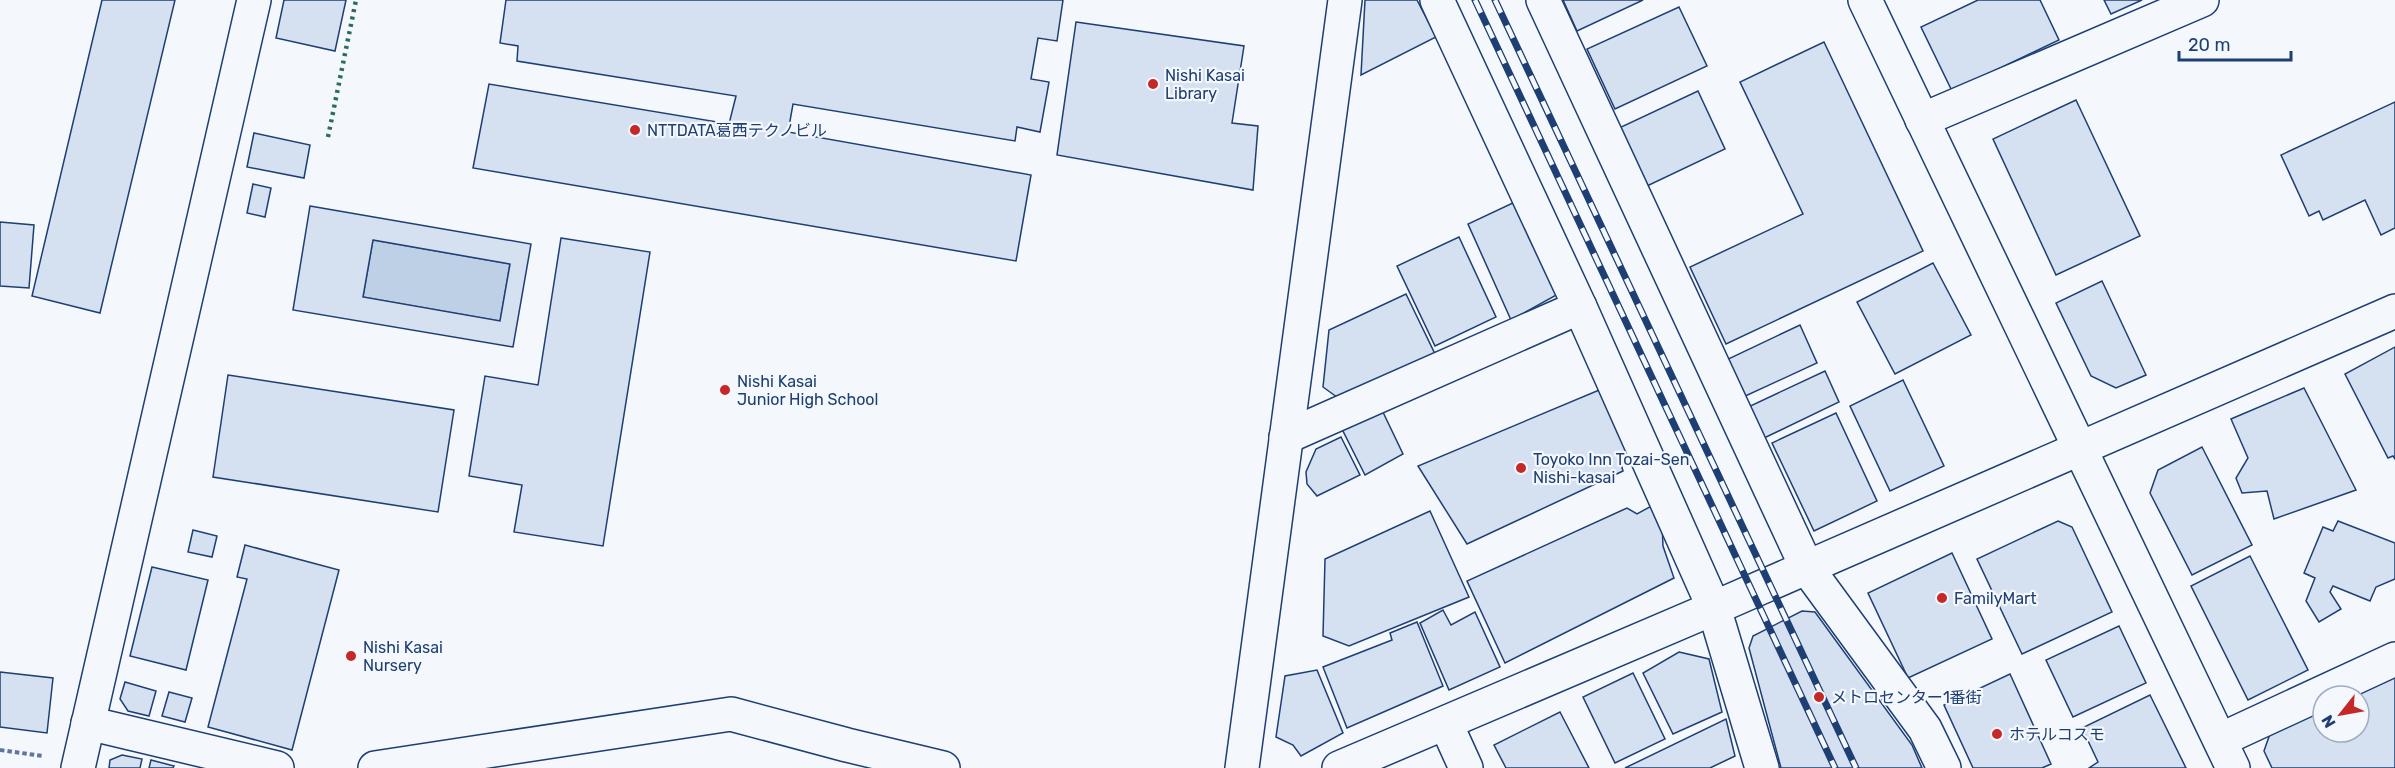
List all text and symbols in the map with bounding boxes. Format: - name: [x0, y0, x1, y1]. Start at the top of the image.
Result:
- scale bar: [2179, 24, 2292, 62]
- text: 20 m: [2188, 34, 2230, 56]
- place label: Nishi Kasai Library: [1165, 66, 1245, 103]
- marker: Nishi Kasai Library: [1146, 77, 1160, 91]
- place label: NTTDATA葛西テクノビル: [647, 121, 827, 140]
- marker: NTTDATA葛西テクノビル: [628, 123, 642, 137]
- place label: Nishi Kasai Junior High School: [737, 372, 878, 409]
- marker: Nishi Kasai Junior High School: [718, 383, 732, 397]
- place label: Toyoko Inn Tozai-Sen Nishi-kasai: [1533, 450, 1689, 487]
- marker: Toyoko Inn Tozai-Sen Nishi-kasai: [1514, 461, 1528, 475]
- place label: FamilyMart: [1954, 589, 2036, 608]
- marker: FamilyMart: [1935, 591, 1949, 605]
- place label: Nishi Kasai Nursery: [363, 638, 443, 675]
- marker: Nishi Kasai Nursery: [344, 649, 358, 663]
- north arrow: [2311, 684, 2371, 744]
- place label: メトロセンター1番街: [1831, 688, 1982, 707]
- marker: メトロセンター1番街: [1812, 690, 1826, 704]
- text: N: [2317, 712, 2340, 731]
- place label: ホテルコスモ: [2009, 725, 2105, 744]
- marker: ホテルコスモ: [1990, 727, 2004, 741]

